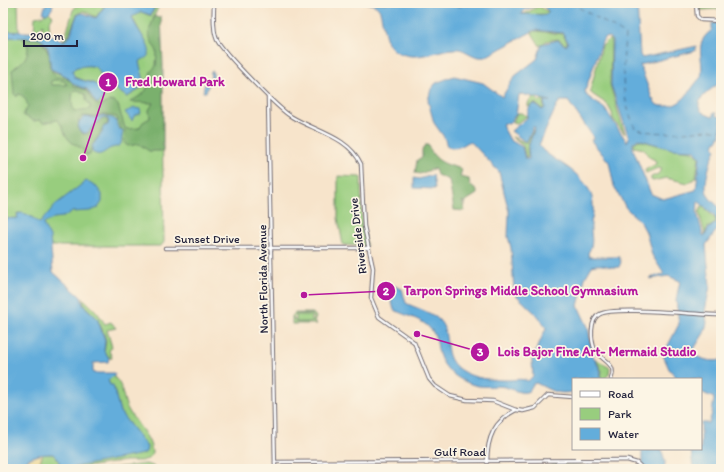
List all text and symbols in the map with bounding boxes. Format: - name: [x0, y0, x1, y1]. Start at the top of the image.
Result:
- scale bar: [24, 22, 77, 48]
- text: 200 m: [30, 29, 64, 43]
- callout: Fred Howard Park: [98, 69, 233, 94]
- text: Fred Howard Park: [125, 74, 225, 89]
- text: 1: [105, 75, 111, 89]
- street label: Riverside Drive: [346, 197, 370, 275]
- street label: North Florida Avenue: [255, 224, 271, 334]
- street label: Sunset Drive: [174, 232, 240, 246]
- callout: Tarpon Springs Middle School Gymnasium: [376, 278, 646, 303]
- text: Tarpon Springs Middle School Gymnasium: [403, 283, 638, 299]
- text: 2: [383, 284, 390, 298]
- callout: Lois Bajor Fine Art- Mermaid Studio: [470, 339, 705, 364]
- text: Lois Bajor Fine Art- Mermaid Studio: [498, 344, 697, 360]
- text: 3: [477, 345, 484, 359]
- legend: [572, 378, 702, 450]
- text: Road: [608, 387, 634, 401]
- text: Park: [608, 407, 632, 421]
- text: Water: [608, 427, 639, 441]
- street label: Gulf Road: [434, 445, 486, 459]

